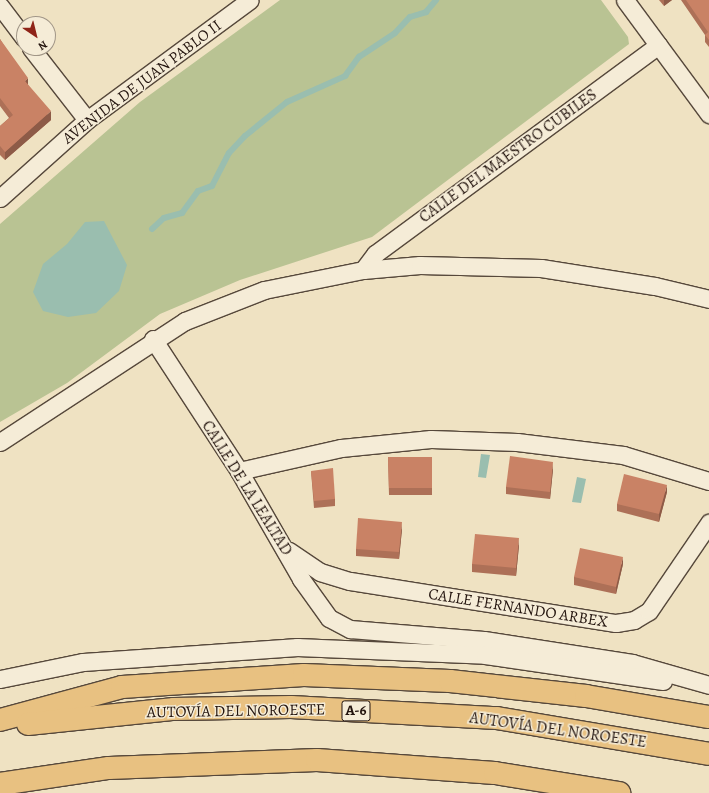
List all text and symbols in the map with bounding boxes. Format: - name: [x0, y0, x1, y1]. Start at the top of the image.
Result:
- north arrow: [16, 16, 56, 56]
- street label: AVENIDA DE JUAN PABLO II: [59, 16, 225, 148]
- text: N: [35, 37, 50, 54]
- street label: CALLE DEL MAESTRO CUBILES: [415, 85, 601, 227]
- street label: CALLE DE LA LEALTAD: [198, 417, 296, 559]
- street label: CALLE FERNANDO ARBEX: [427, 584, 609, 632]
- road number: A-6: [341, 698, 371, 724]
- street label: AUTOVÍA DEL NOROESTE: [147, 700, 325, 722]
- street label: AUTOVÍA DEL NOROESTE: [468, 708, 648, 752]

